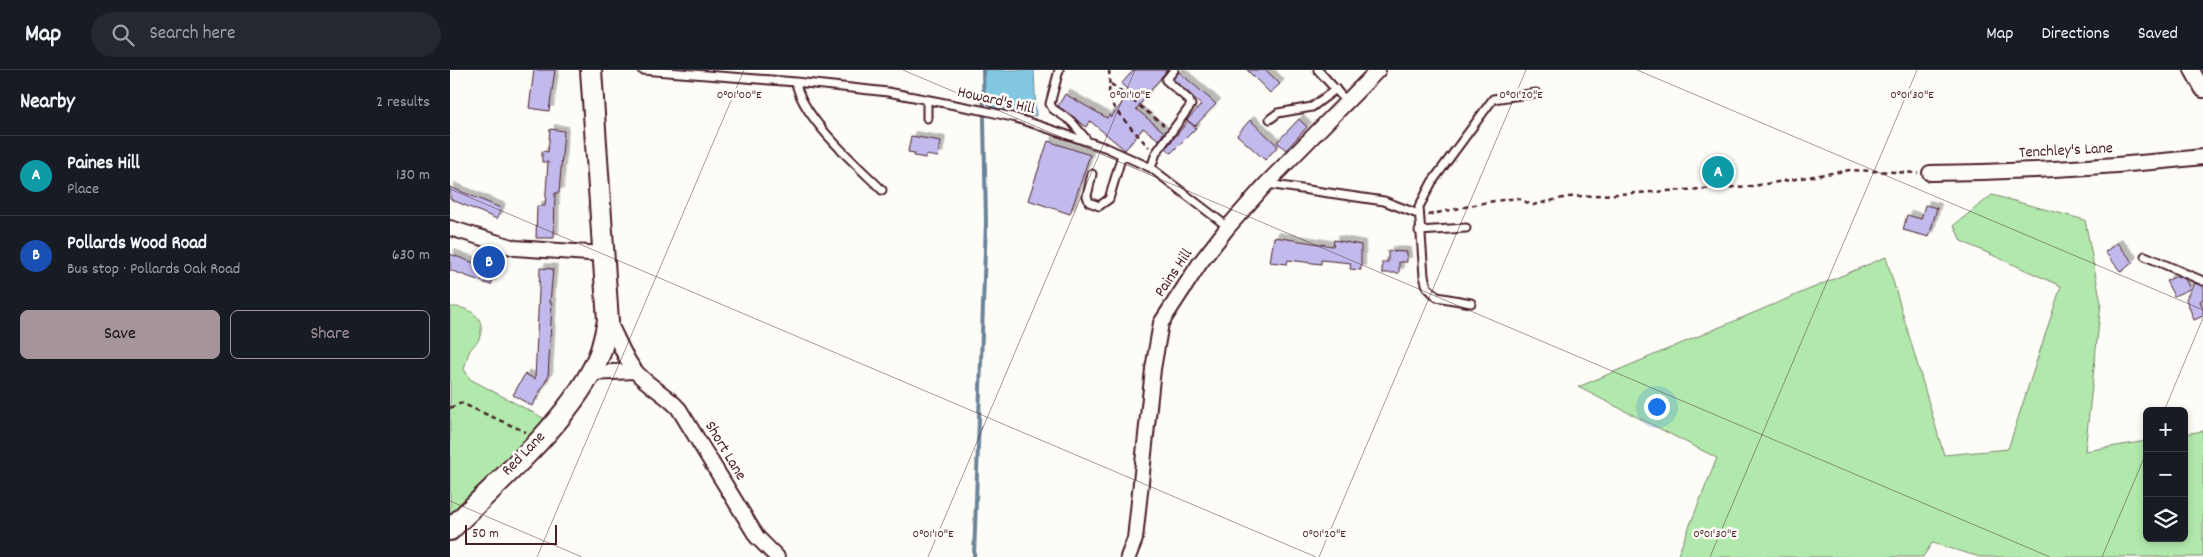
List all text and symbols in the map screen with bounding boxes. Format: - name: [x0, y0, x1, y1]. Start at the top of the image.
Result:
- search box: [91, 12, 441, 57]
- text: Map: [25, 18, 61, 52]
- icon: search: [109, 21, 137, 49]
- text: Search here: [149, 21, 235, 48]
- text: Map: [1986, 22, 2013, 47]
- text: Directions: [2041, 22, 2110, 47]
- text: Saved: [2138, 22, 2178, 47]
- street label: Howard's Hill: [955, 81, 1037, 121]
- text: 0°01'00"E: [717, 87, 762, 104]
- text: 0°01'10"E: [1110, 87, 1151, 104]
- text: 0°01'20"E: [1499, 87, 1543, 104]
- text: 0°01'30"E: [1890, 87, 1934, 104]
- text: Nearby: [20, 88, 75, 118]
- text: 2 results: [376, 91, 430, 114]
- street label: Tenchley's Lane: [2018, 137, 2114, 165]
- text: Paines Hill: [67, 151, 140, 178]
- pin: A: [1702, 153, 1734, 191]
- text: A: [32, 164, 40, 187]
- text: 130 m: [396, 164, 430, 187]
- text: Place: [67, 178, 99, 201]
- text: Pollards Wood Road: [67, 231, 207, 258]
- pin: B: [473, 243, 505, 281]
- text: B: [32, 244, 40, 267]
- text: 630 m: [392, 244, 430, 267]
- street label: Pains Hill: [1149, 244, 1199, 302]
- text: Bus stop · Pollards Oak Road: [67, 258, 240, 281]
- button: Save: [20, 310, 220, 359]
- button: Share: [230, 310, 430, 359]
- your location: [1644, 394, 1670, 420]
- map controls: [2143, 407, 2188, 542]
- button: +: [2143, 407, 2188, 452]
- street label: Short Lane: [698, 417, 752, 485]
- street label: Red Lane: [497, 426, 551, 482]
- button: −: [2143, 452, 2188, 497]
- button: layers: [2143, 497, 2188, 542]
- scale bar: [465, 522, 558, 545]
- text: 50 m: [472, 524, 499, 544]
- text: 0°01'10"E: [913, 526, 954, 543]
- text: 0°01'20"E: [1302, 526, 1346, 543]
- text: 0°01'30"E: [1693, 526, 1737, 543]

